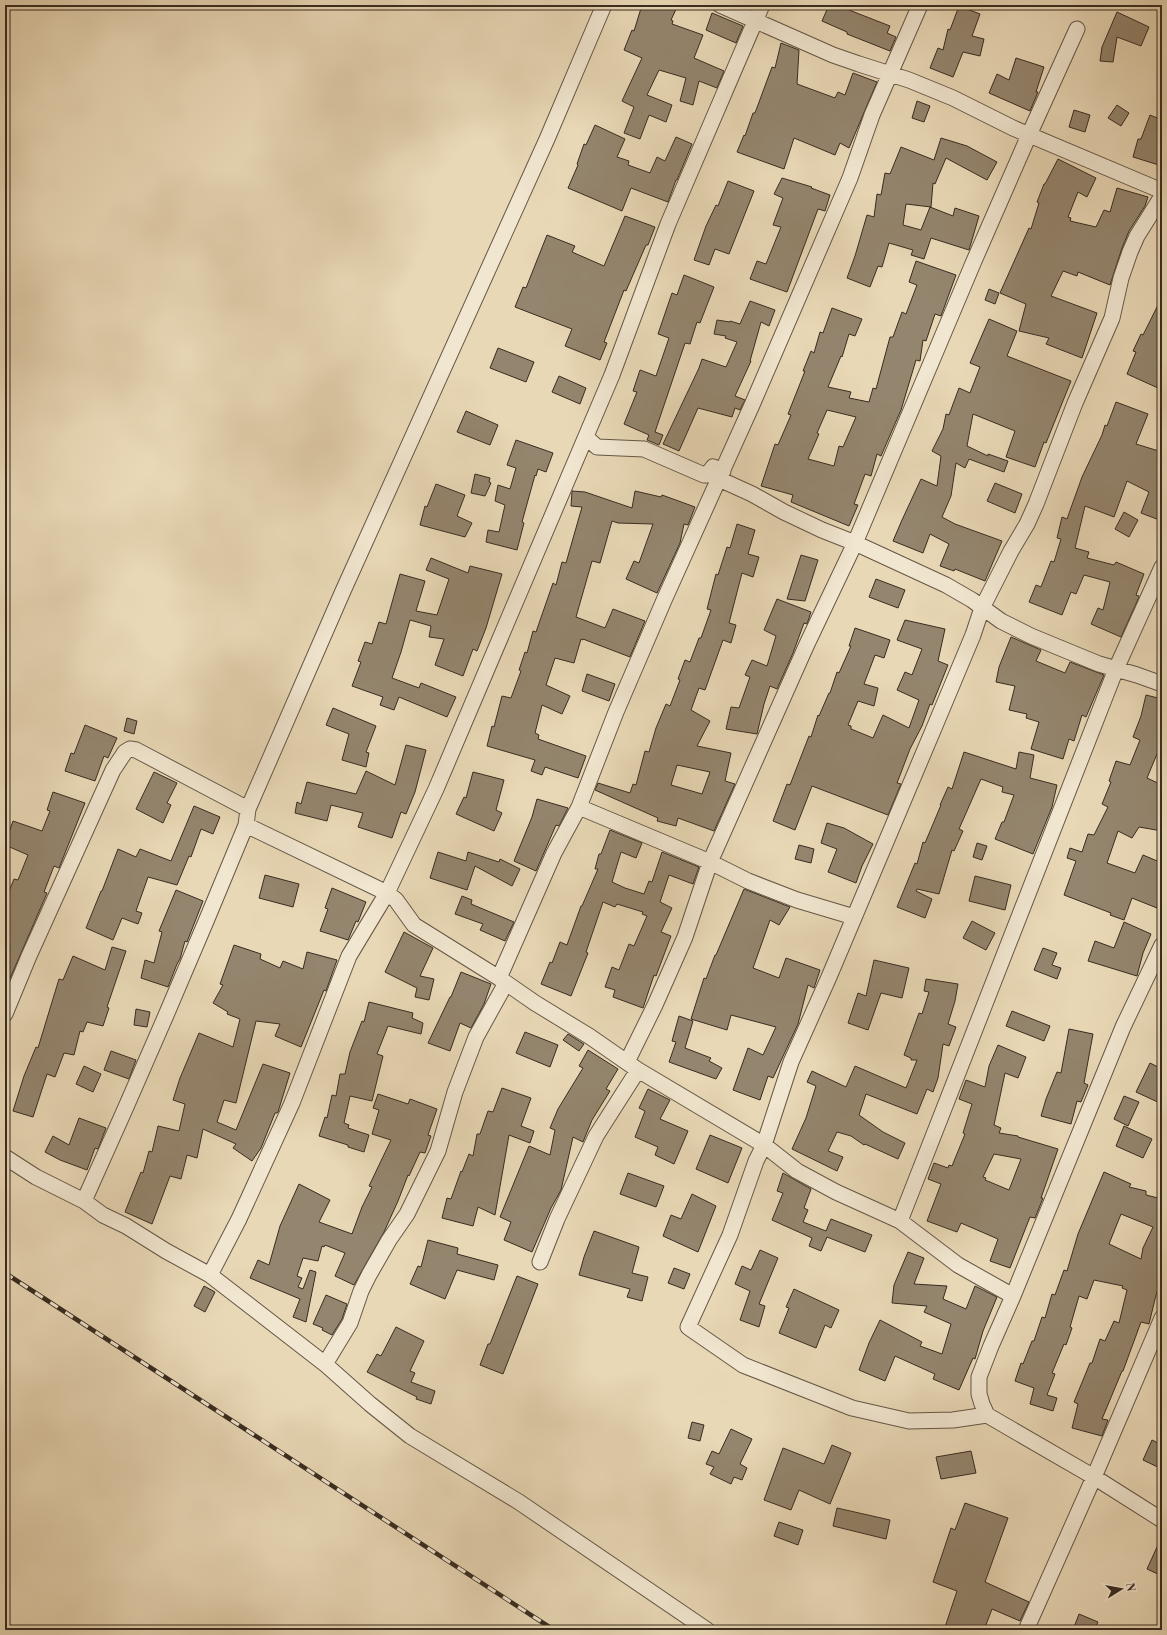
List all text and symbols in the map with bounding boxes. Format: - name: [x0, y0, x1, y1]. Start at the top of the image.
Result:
- north arrow: [1101, 1569, 1141, 1609]
- text: N: [1122, 1582, 1138, 1593]

